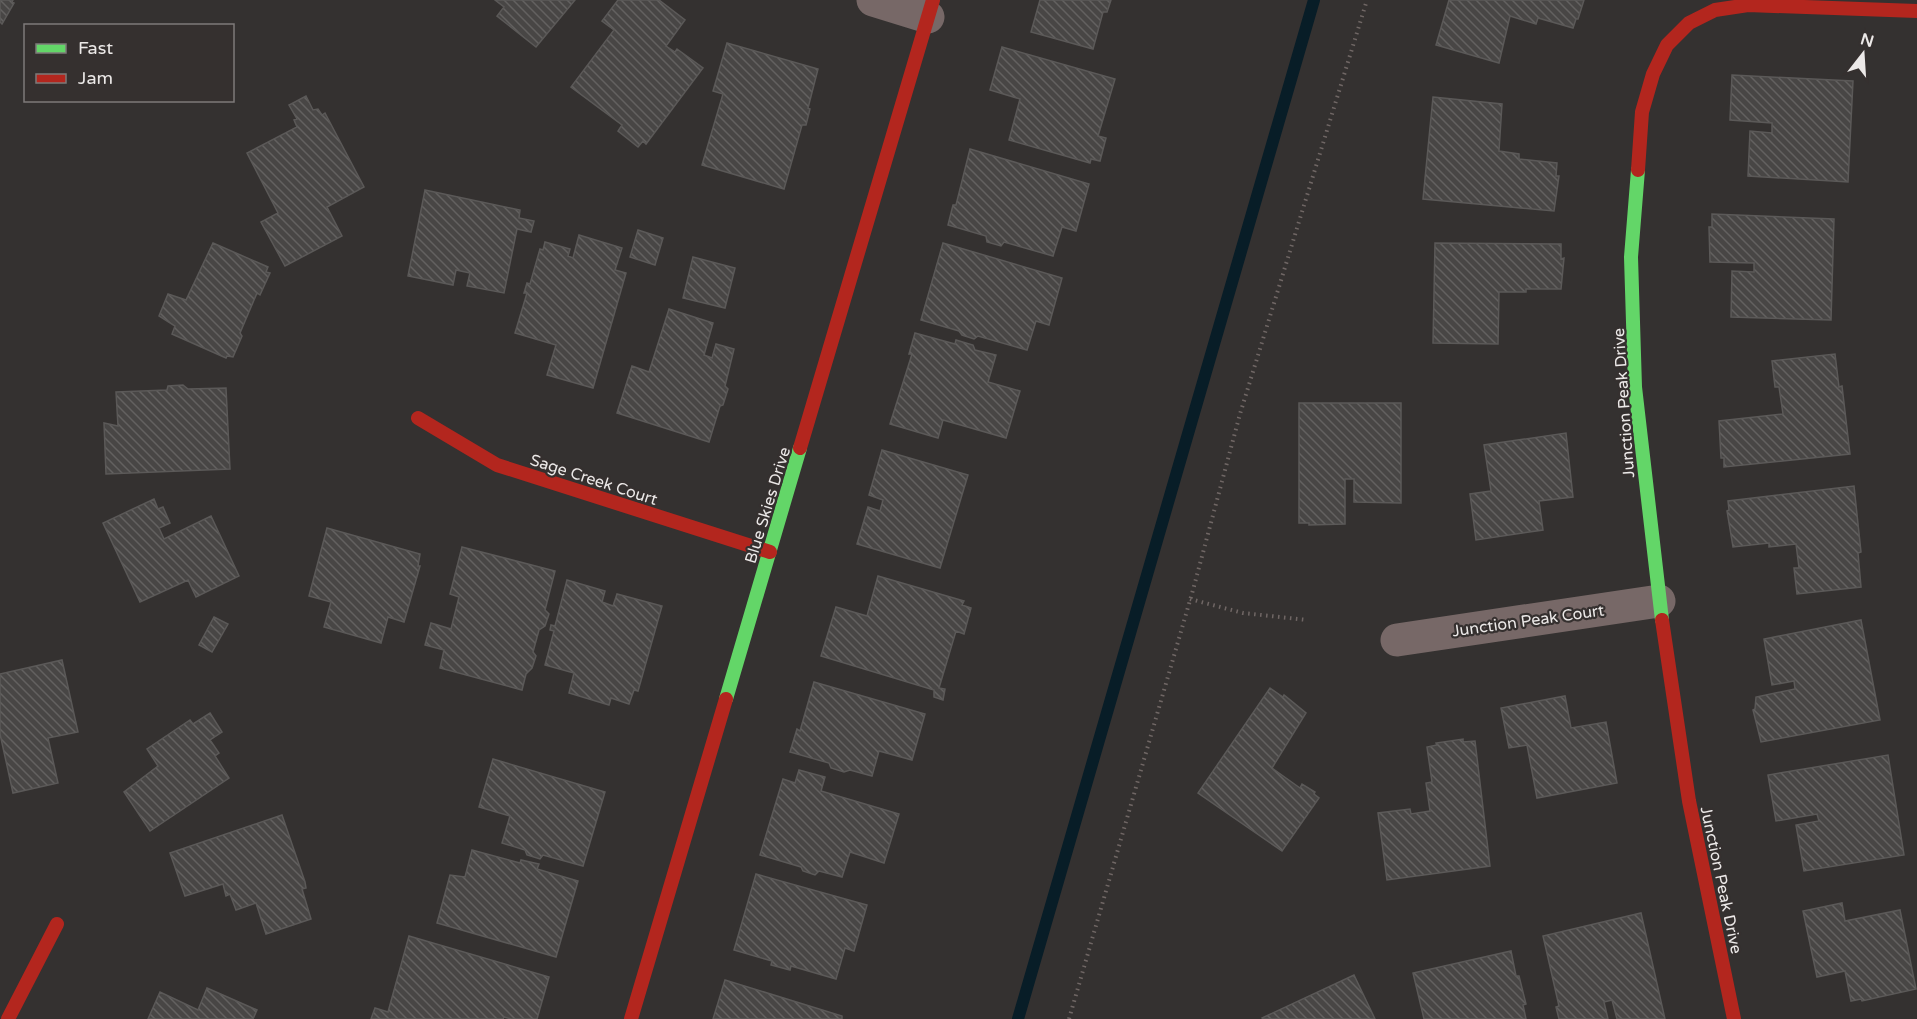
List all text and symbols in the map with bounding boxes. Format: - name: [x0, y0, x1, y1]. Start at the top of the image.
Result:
- legend: [24, 24, 234, 102]
- north arrow: [1833, 24, 1893, 84]
- text: N: [1858, 29, 1876, 52]
- text: Fast: [78, 37, 113, 59]
- text: Jam: [78, 67, 113, 89]
- street label: Junction Peak Drive: [1609, 327, 1639, 478]
- street label: Blue Skies Drive: [741, 445, 795, 566]
- street label: Sage Creek Court: [528, 450, 660, 510]
- street label: Junction Peak Court: [1451, 600, 1605, 642]
- street label: Junction Peak Drive: [1696, 805, 1746, 956]

